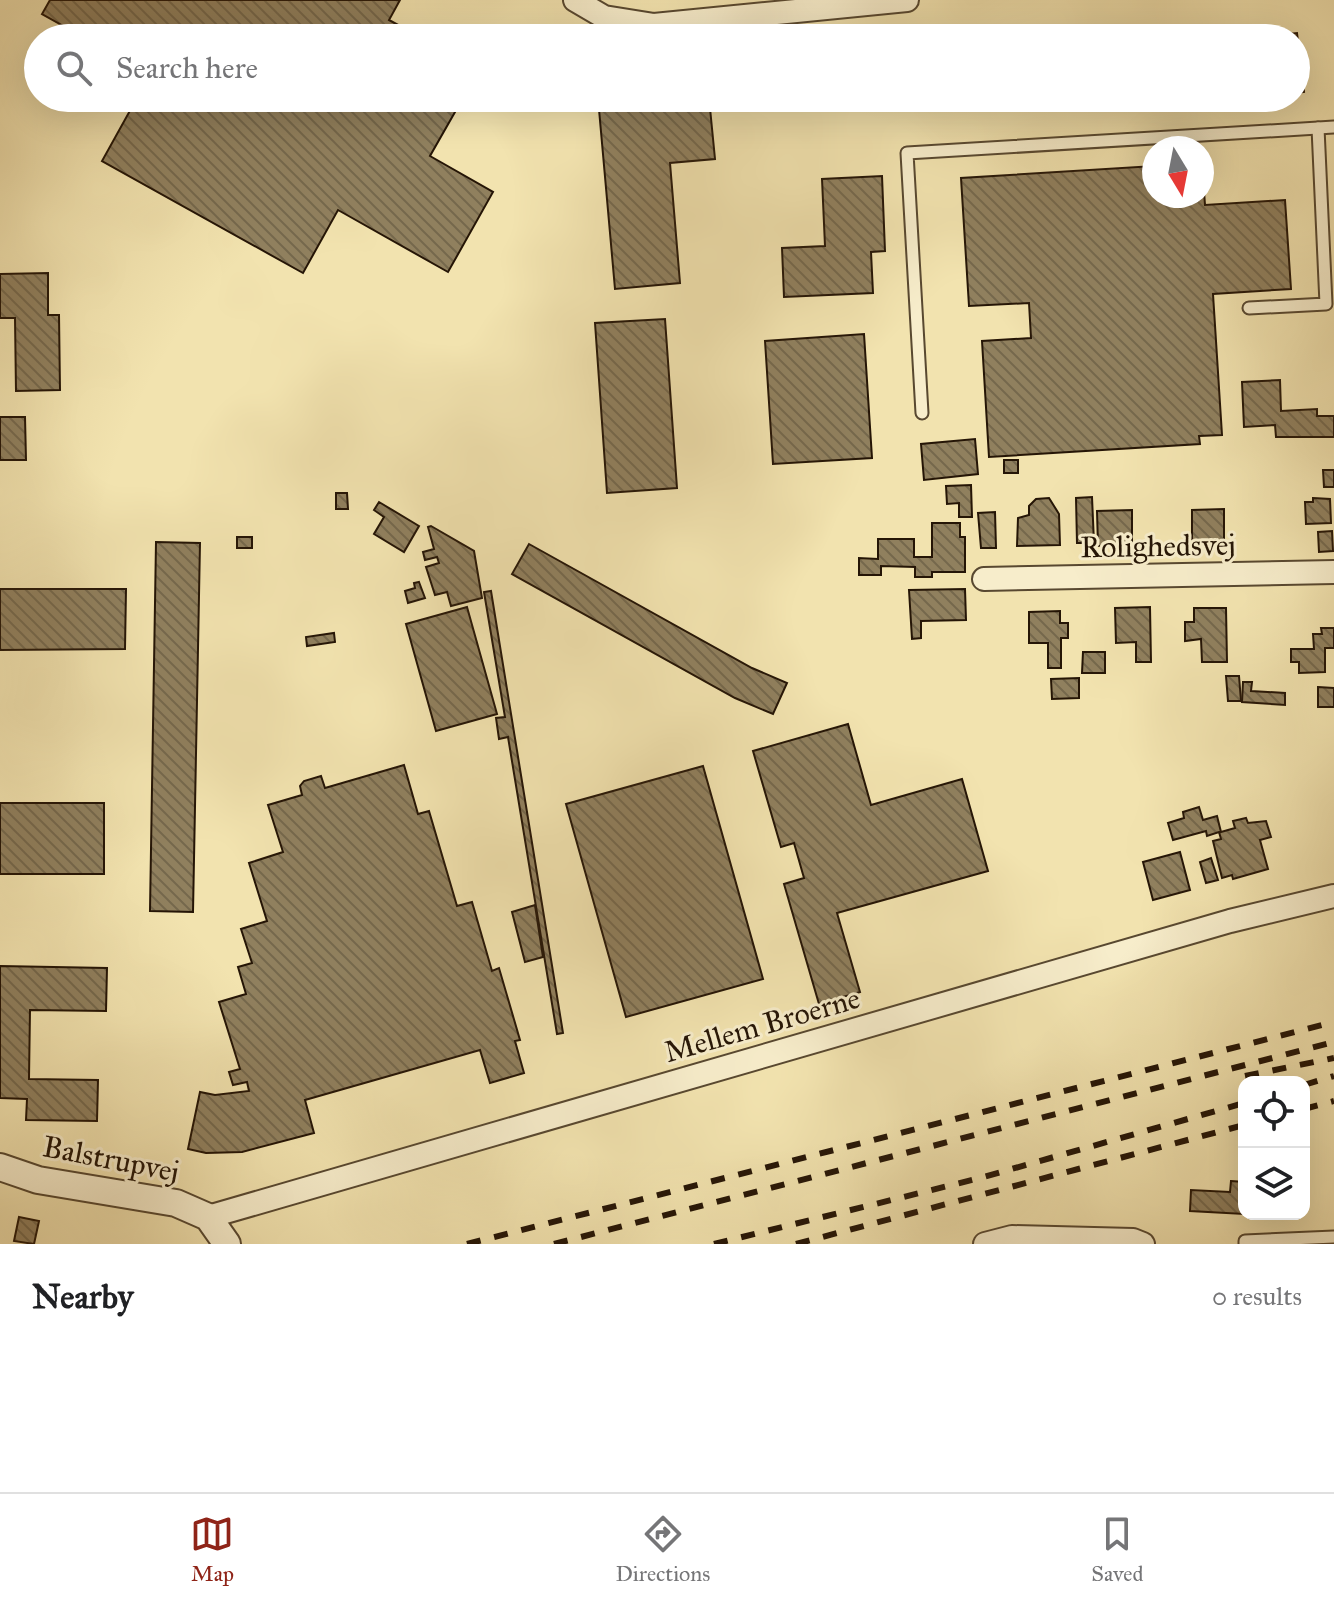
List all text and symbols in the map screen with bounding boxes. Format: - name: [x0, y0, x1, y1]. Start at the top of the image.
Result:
- search box: [24, 24, 1310, 112]
- icon: search: [52, 46, 96, 90]
- text: Search here: [116, 50, 258, 86]
- north arrow: [1142, 136, 1214, 208]
- street label: Rolighedsvej: [1080, 527, 1236, 565]
- street label: Mellem Broerne: [660, 980, 864, 1070]
- map controls: [1238, 1076, 1310, 1220]
- button: locate: [1238, 1076, 1310, 1148]
- street label: Balstrupvej: [40, 1128, 182, 1190]
- button: layers: [1238, 1148, 1310, 1220]
- text: Nearby: [32, 1276, 134, 1317]
- text: 0 results: [1212, 1280, 1302, 1312]
- tab: Map: [190, 1512, 234, 1587]
- tab: Directions: [615, 1512, 710, 1587]
- tab: Saved: [1091, 1512, 1143, 1587]

